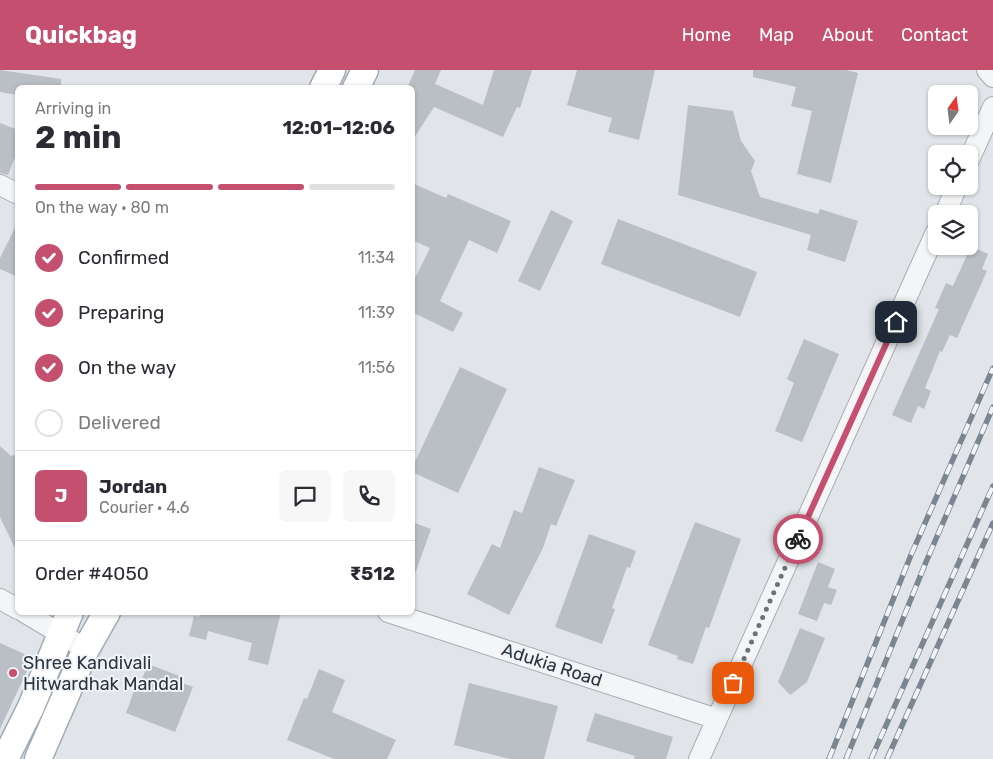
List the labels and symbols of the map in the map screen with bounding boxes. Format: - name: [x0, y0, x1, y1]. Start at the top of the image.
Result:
- north arrow: [928, 85, 978, 135]
- pin: [875, 301, 917, 343]
- courier: [773, 514, 823, 564]
- street label: Adukia Road: [499, 638, 605, 692]
- place label: Shree Kandivali Hitwardhak Mandal: [23, 652, 183, 695]
- pin: [712, 662, 754, 704]
- marker: Shree Kandivali Hitwardhak Mandal: [7, 667, 19, 679]

